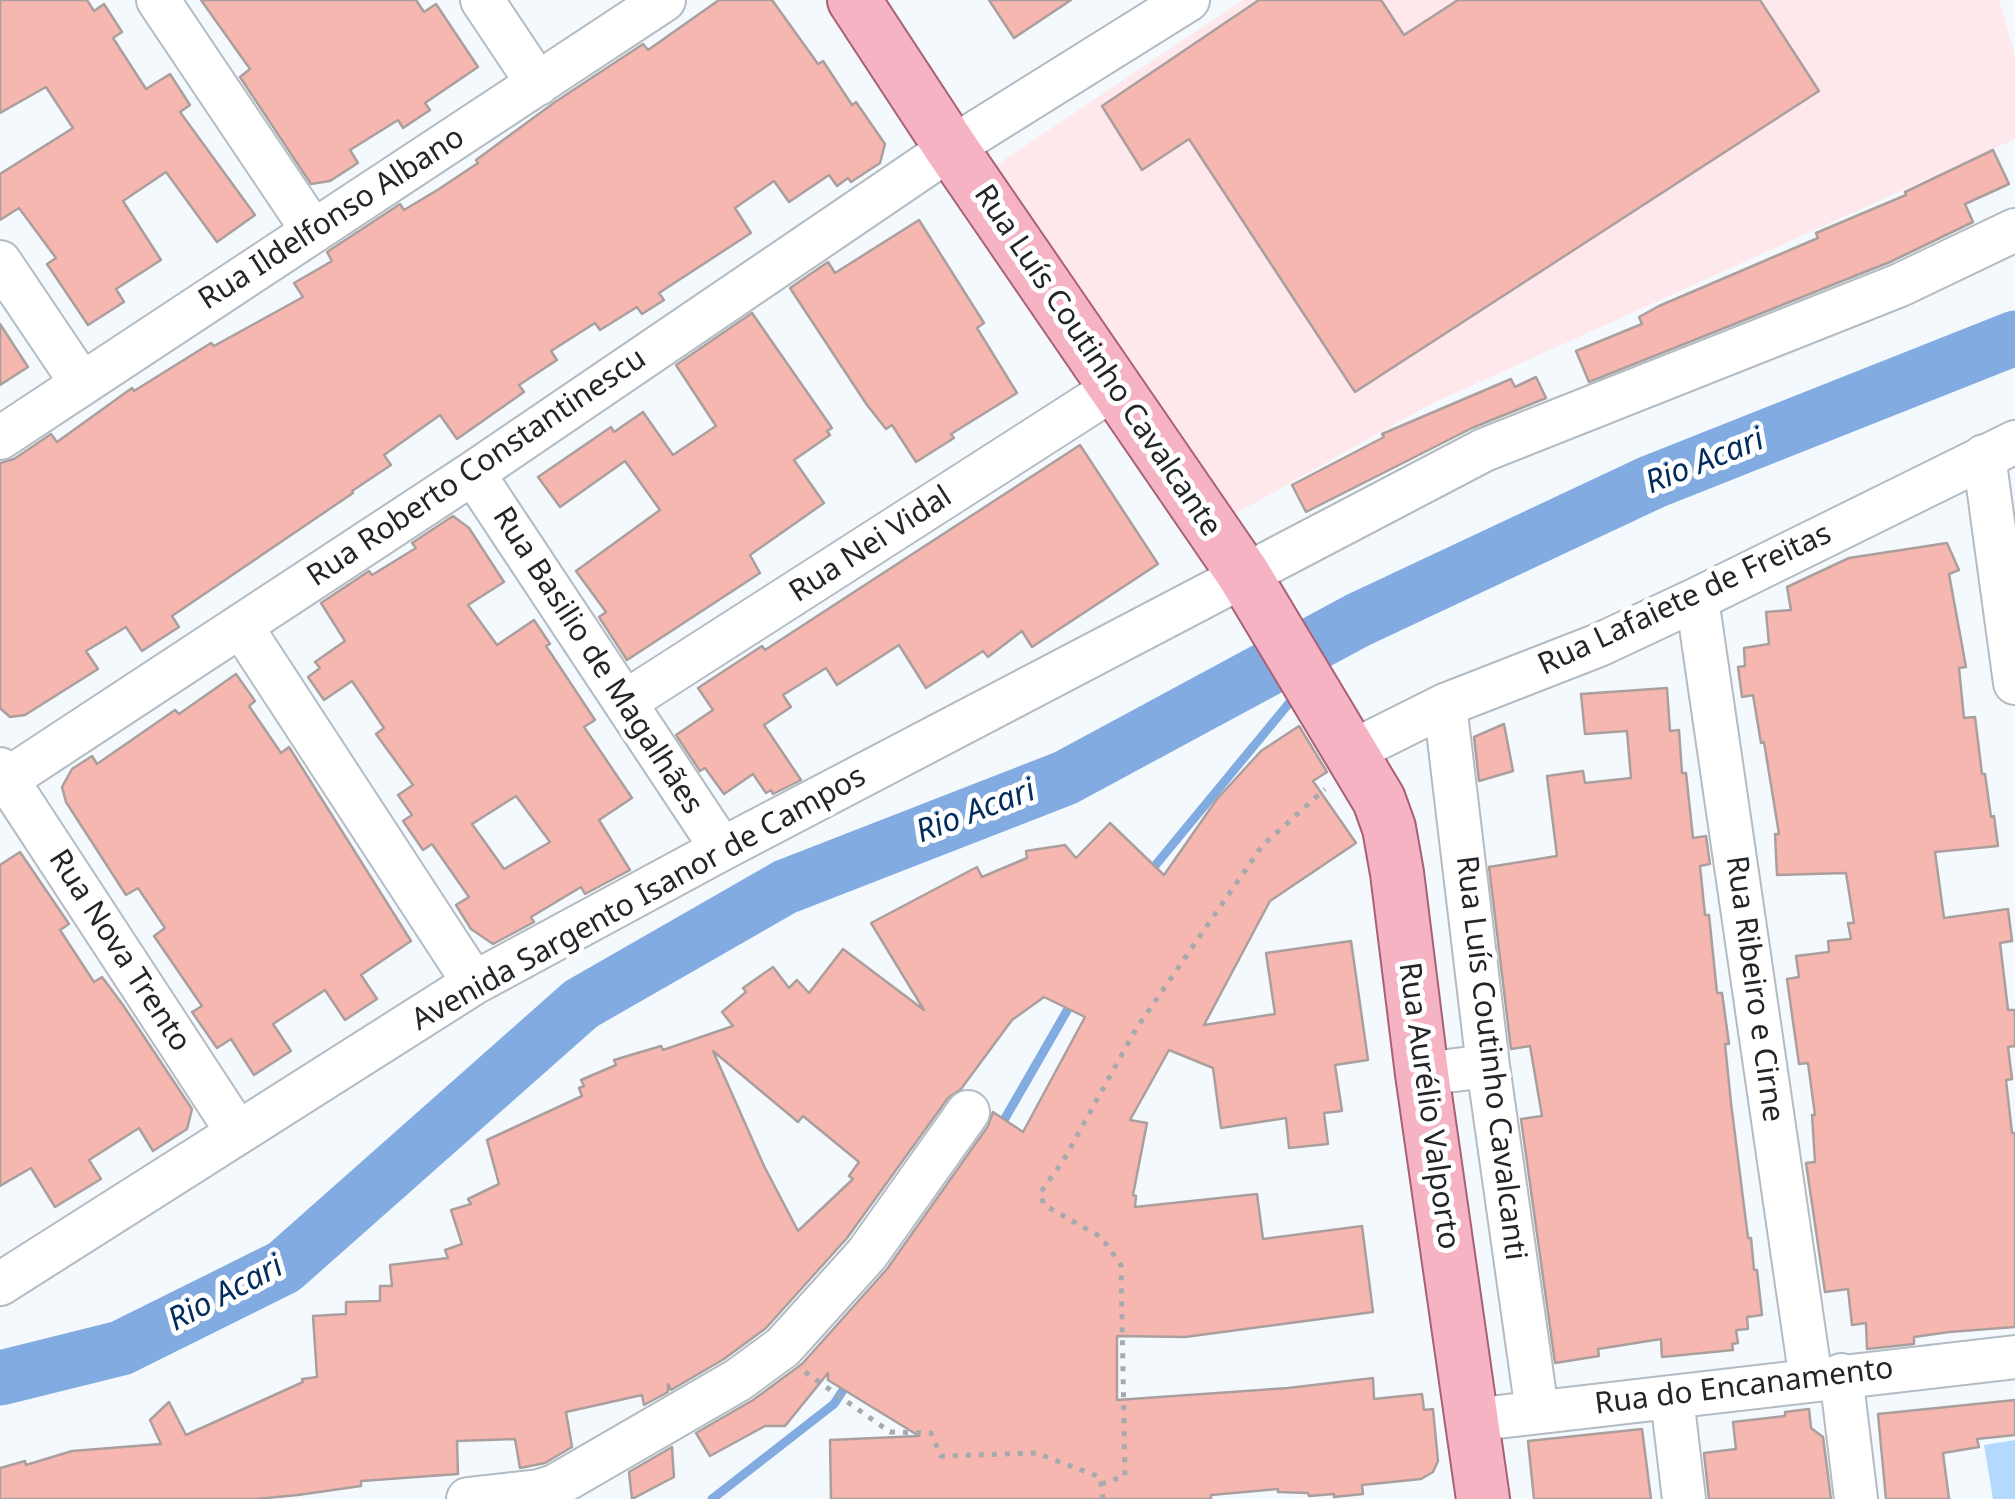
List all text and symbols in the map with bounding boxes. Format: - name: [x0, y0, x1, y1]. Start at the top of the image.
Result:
- street label: Rua Ildelfonso Albano: [193, 120, 471, 318]
- street label: Rua Luís Coutinho Cavalcante: [966, 178, 1228, 544]
- street label: Rua Roberto Constantinescu: [301, 341, 653, 595]
- water label: Rio Acari: [1640, 421, 1770, 503]
- street label: Rua Nei Vidal: [783, 479, 959, 611]
- street label: Rua Basilio de Magalhães: [484, 501, 710, 821]
- street label: Rua Lafaiete de Freitas: [1533, 516, 1837, 684]
- street label: Avenida Sargento Isanor de Campos: [406, 759, 872, 1039]
- water label: Rio Acari: [911, 772, 1041, 852]
- street label: Rua Nova Trento: [40, 843, 198, 1059]
- street label: Rua Luís Coutinho Cavalcanti: [1447, 854, 1533, 1262]
- street label: Rua Ribeiro e Cirne: [1718, 854, 1790, 1124]
- street label: Rua Aurélio Valporto: [1390, 960, 1466, 1252]
- water label: Rio Acari: [162, 1248, 290, 1340]
- street label: Rua do Encanamento: [1593, 1351, 1895, 1423]

